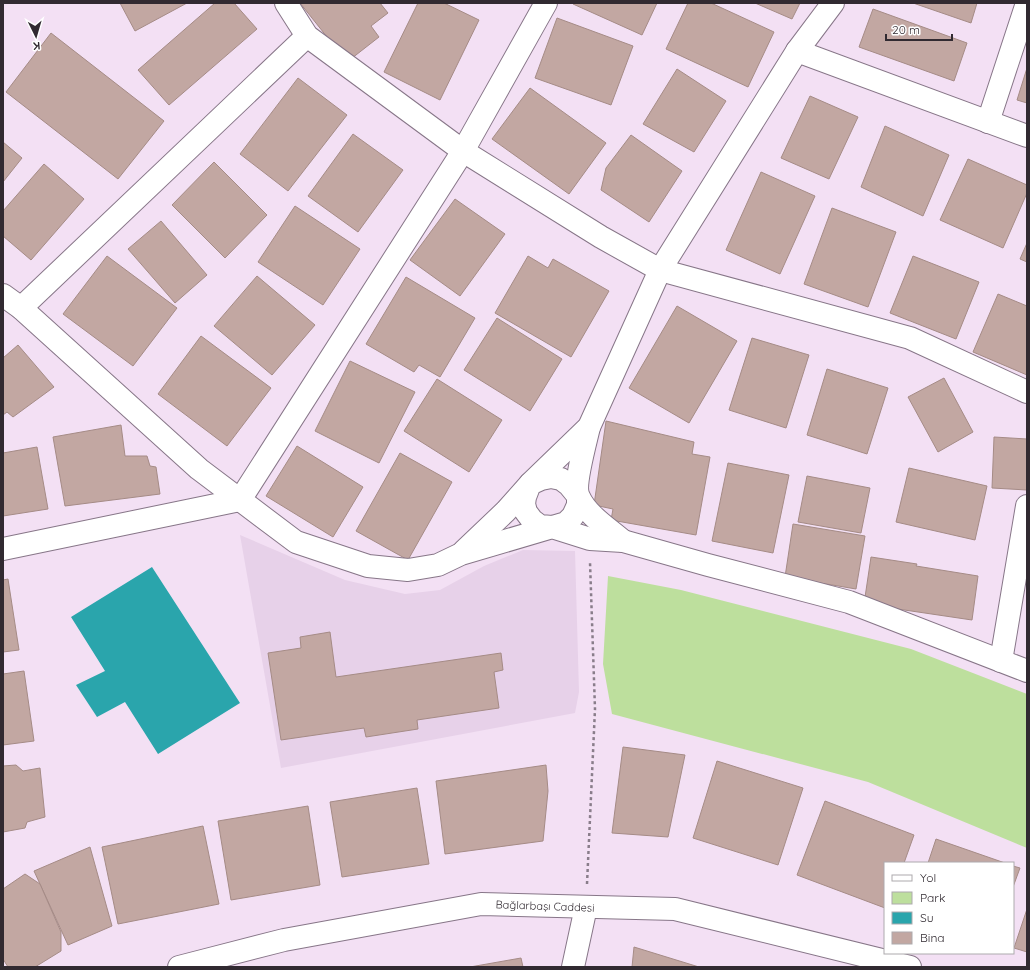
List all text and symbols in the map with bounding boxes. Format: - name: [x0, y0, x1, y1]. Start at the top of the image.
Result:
- north arrow: [16, 16, 56, 56]
- scale bar: [886, 16, 952, 42]
- text: 20 m: [892, 22, 920, 37]
- text: K: [33, 39, 41, 53]
- legend: [884, 862, 1014, 954]
- text: Yol: [920, 870, 936, 885]
- text: Park: [920, 890, 945, 905]
- street label: Bağlarbaşı Caddesi: [495, 897, 595, 915]
- text: Su: [920, 910, 934, 925]
- text: Bina: [920, 930, 945, 945]

